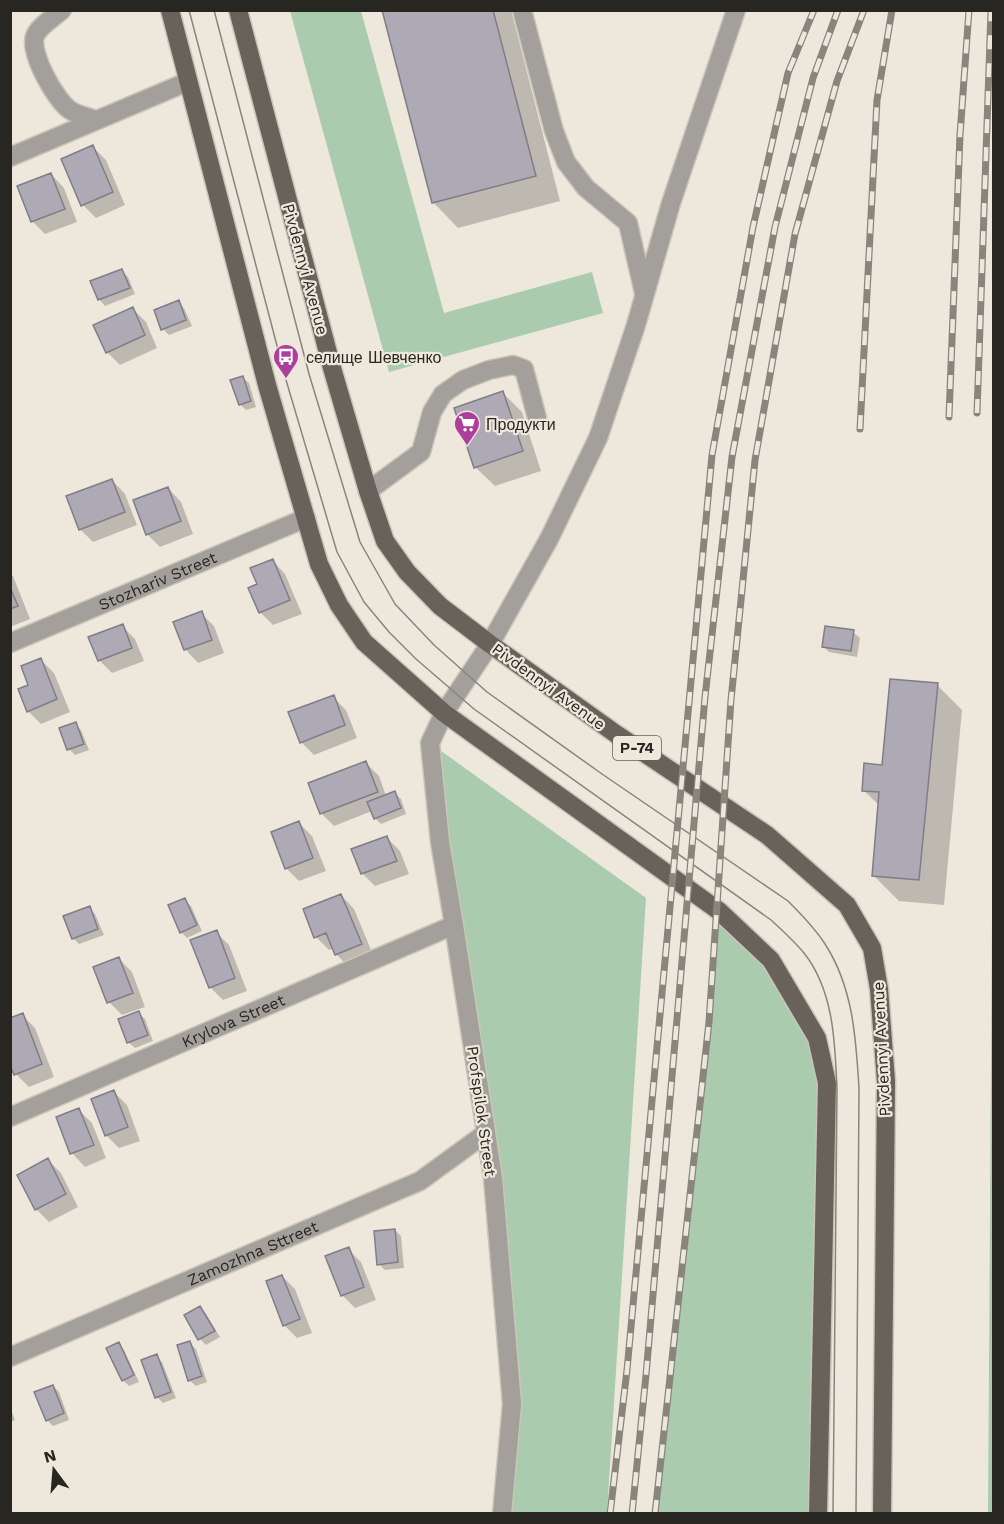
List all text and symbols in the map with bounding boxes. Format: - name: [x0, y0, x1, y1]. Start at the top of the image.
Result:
- street label: Pivdennyi Avenue: [279, 201, 332, 337]
- bus stop icon: селище Шевченко: [271, 342, 301, 380]
- place label: селище Шевченко: [306, 348, 442, 367]
- supermarket icon: Продукти: [452, 409, 482, 447]
- place label: Продукти: [486, 415, 556, 434]
- street label: Stozhariv Street: [96, 548, 220, 615]
- street label: Pivdennyi Avenue: [488, 639, 609, 734]
- road number: Р-74: [613, 736, 661, 760]
- street label: Pivdennyi Avenue: [868, 981, 895, 1117]
- street label: Krylova Street: [179, 990, 288, 1052]
- street label: Profspilok Street: [463, 1045, 500, 1178]
- street label: Zamozhna Sttreet: [185, 1217, 321, 1290]
- north arrow: [24, 1440, 84, 1500]
- text: N: [42, 1445, 58, 1467]

